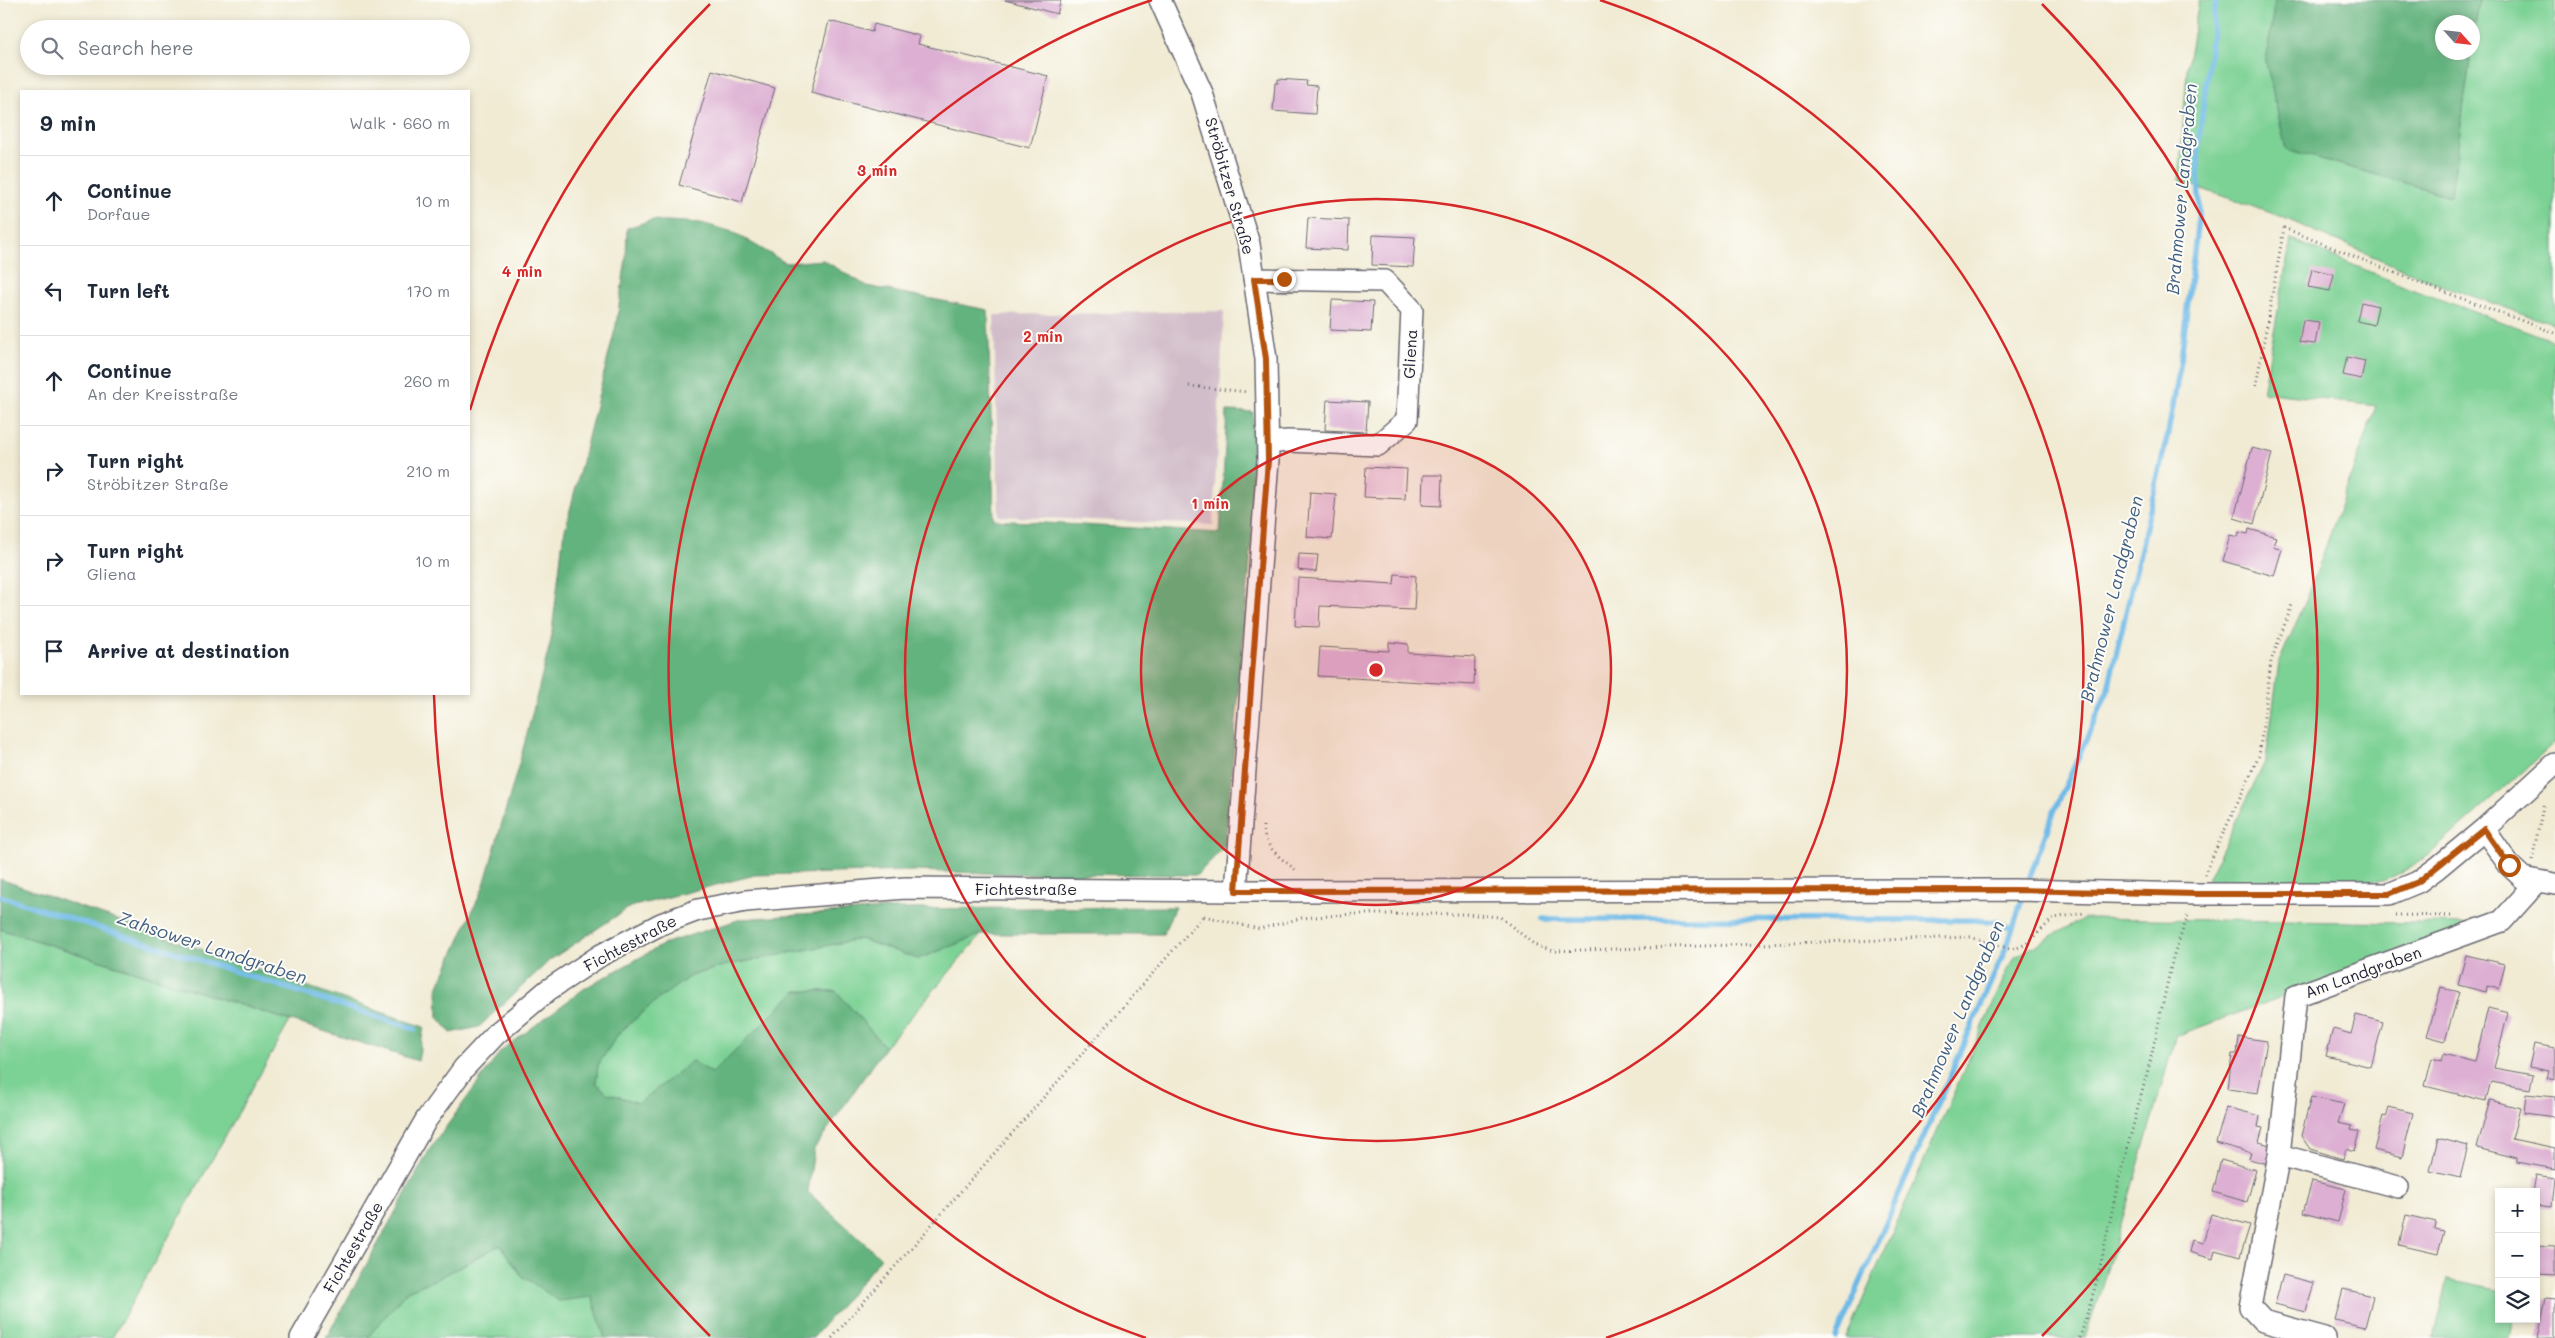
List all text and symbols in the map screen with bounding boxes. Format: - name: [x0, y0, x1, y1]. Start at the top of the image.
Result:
- north arrow: [2435, 15, 2480, 60]
- search box: [20, 20, 470, 75]
- icon: search: [38, 34, 66, 62]
- text: Search here: [78, 35, 194, 60]
- water label: Brahmower Landgraben: [2160, 82, 2202, 295]
- text: 9 min: [40, 109, 96, 136]
- text: Walk · 660 m: [349, 112, 450, 133]
- street label: Ströbitzer Straße: [1201, 115, 1260, 257]
- text: 3 min: [857, 160, 897, 180]
- text: Continue: [87, 178, 172, 203]
- icon: ahead: [40, 187, 68, 215]
- text: 10 m: [415, 190, 450, 211]
- text: Dorfaue: [87, 203, 150, 224]
- text: 4 min: [502, 261, 542, 281]
- route end: [1273, 268, 1296, 291]
- icon: left: [40, 277, 68, 305]
- text: Turn left: [87, 278, 170, 303]
- text: 170 m: [406, 280, 450, 301]
- text: 2 min: [1023, 326, 1063, 346]
- street label: Gliena: [1398, 329, 1421, 379]
- text: Continue: [87, 358, 172, 383]
- icon: ahead: [40, 367, 68, 395]
- text: 260 m: [404, 370, 450, 391]
- text: An der Kreisstraße: [87, 383, 238, 404]
- text: Turn right: [87, 448, 184, 473]
- icon: right: [40, 457, 68, 485]
- text: 210 m: [406, 460, 450, 481]
- text: Ströbitzer Straße: [87, 473, 229, 494]
- text: 1 min: [1191, 493, 1229, 513]
- water label: Brahmower Landgraben: [2074, 493, 2148, 704]
- text: Turn right: [87, 538, 184, 563]
- icon: right: [40, 547, 68, 575]
- text: 10 m: [415, 550, 450, 571]
- text: Gliena: [87, 563, 137, 584]
- icon: arrive: [40, 637, 68, 665]
- text: Arrive at destination: [87, 638, 290, 663]
- centre of rings: [1367, 661, 1385, 679]
- route start: [2498, 854, 2521, 877]
- street label: Fichtestraße: [975, 878, 1077, 899]
- water label: Zahsower Landgraben: [114, 905, 310, 989]
- street label: Fichtestraße: [580, 909, 680, 976]
- water label: Brahmower Landgraben: [1905, 916, 2010, 1121]
- street label: Am Landgraben: [2302, 941, 2424, 1002]
- map controls: [2495, 1188, 2540, 1323]
- button: +: [2495, 1188, 2540, 1233]
- street label: Fichtestraße: [318, 1197, 387, 1296]
- button: −: [2495, 1233, 2540, 1278]
- button: layers: [2495, 1278, 2540, 1323]

